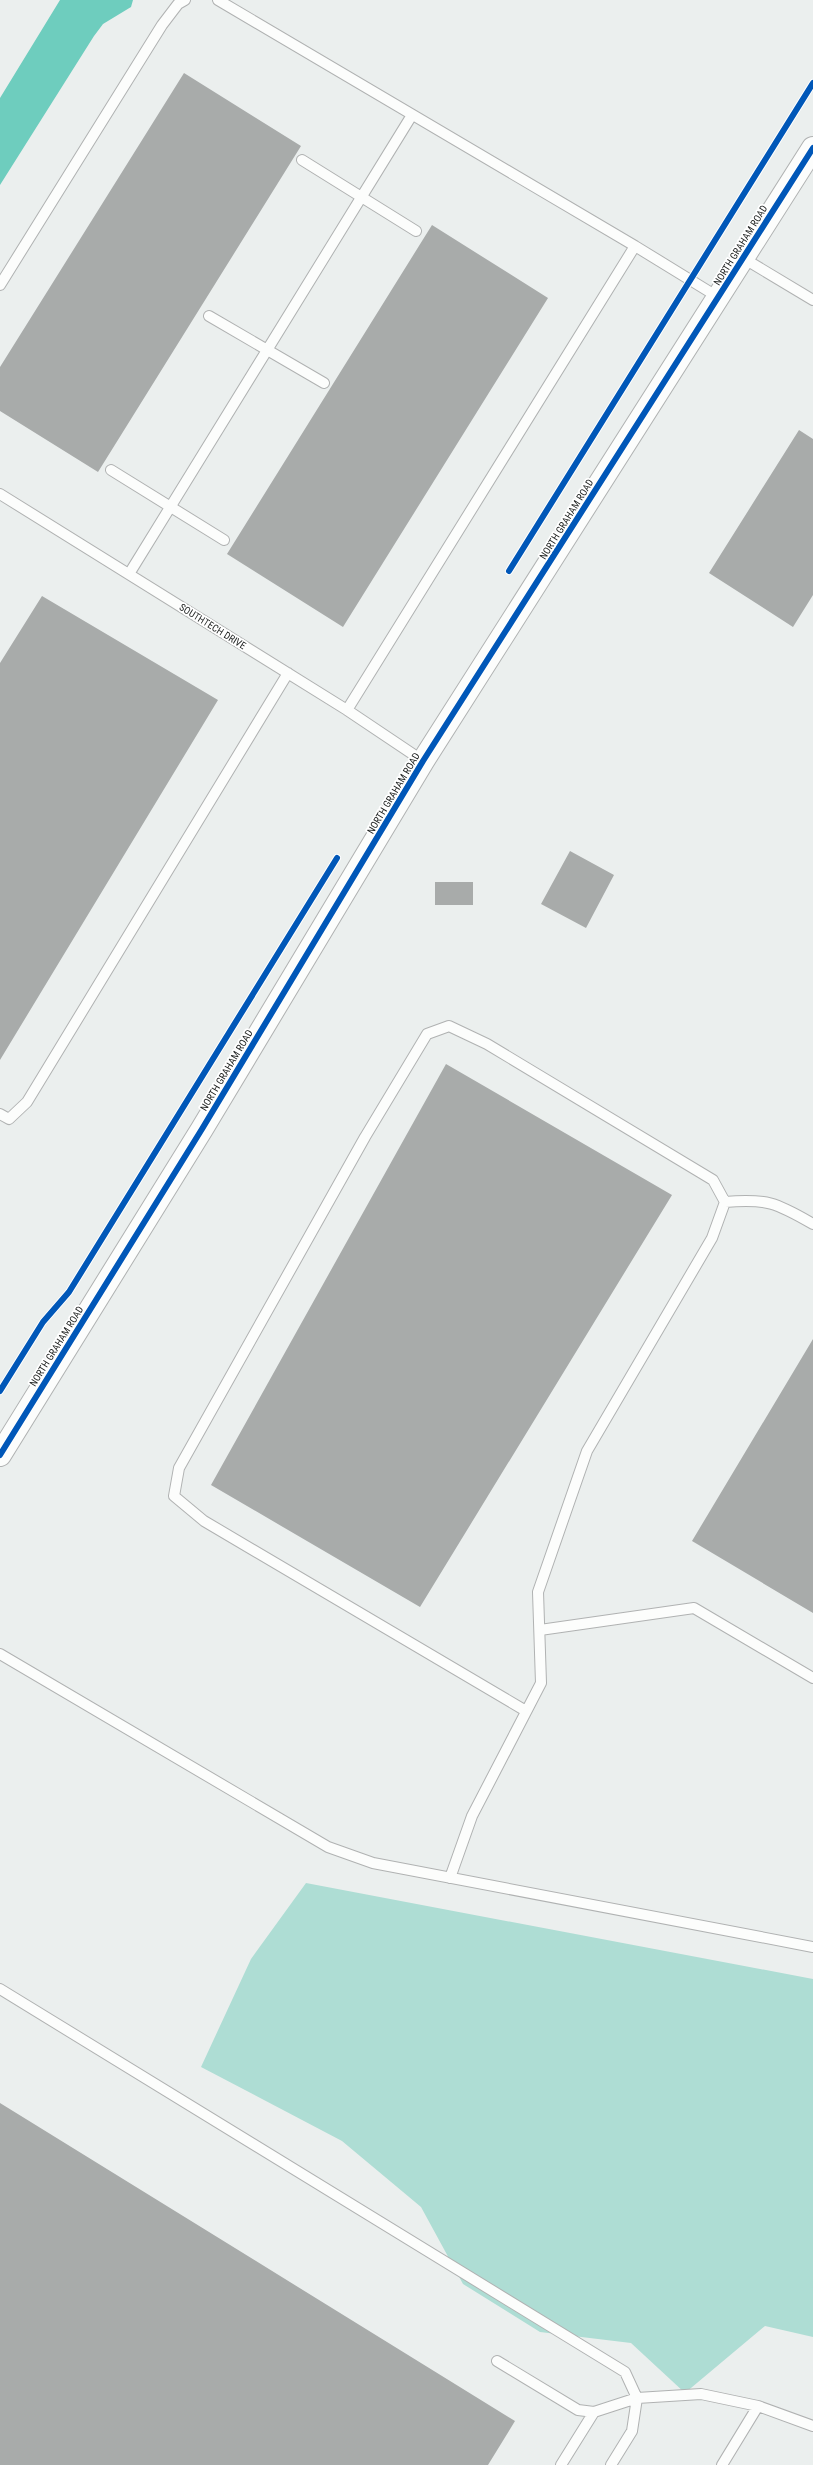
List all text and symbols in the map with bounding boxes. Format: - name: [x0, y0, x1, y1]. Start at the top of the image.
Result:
- street label: NORTH GRAHAM ROAD: [711, 203, 770, 287]
- street label: NORTH GRAHAM ROAD: [537, 477, 596, 561]
- street label: SOUTHTECH DRIVE: [177, 601, 248, 651]
- street label: NORTH GRAHAM ROAD: [365, 751, 422, 836]
- street label: NORTH GRAHAM ROAD: [198, 1028, 255, 1113]
- street label: NORTH GRAHAM ROAD: [27, 1304, 86, 1388]

